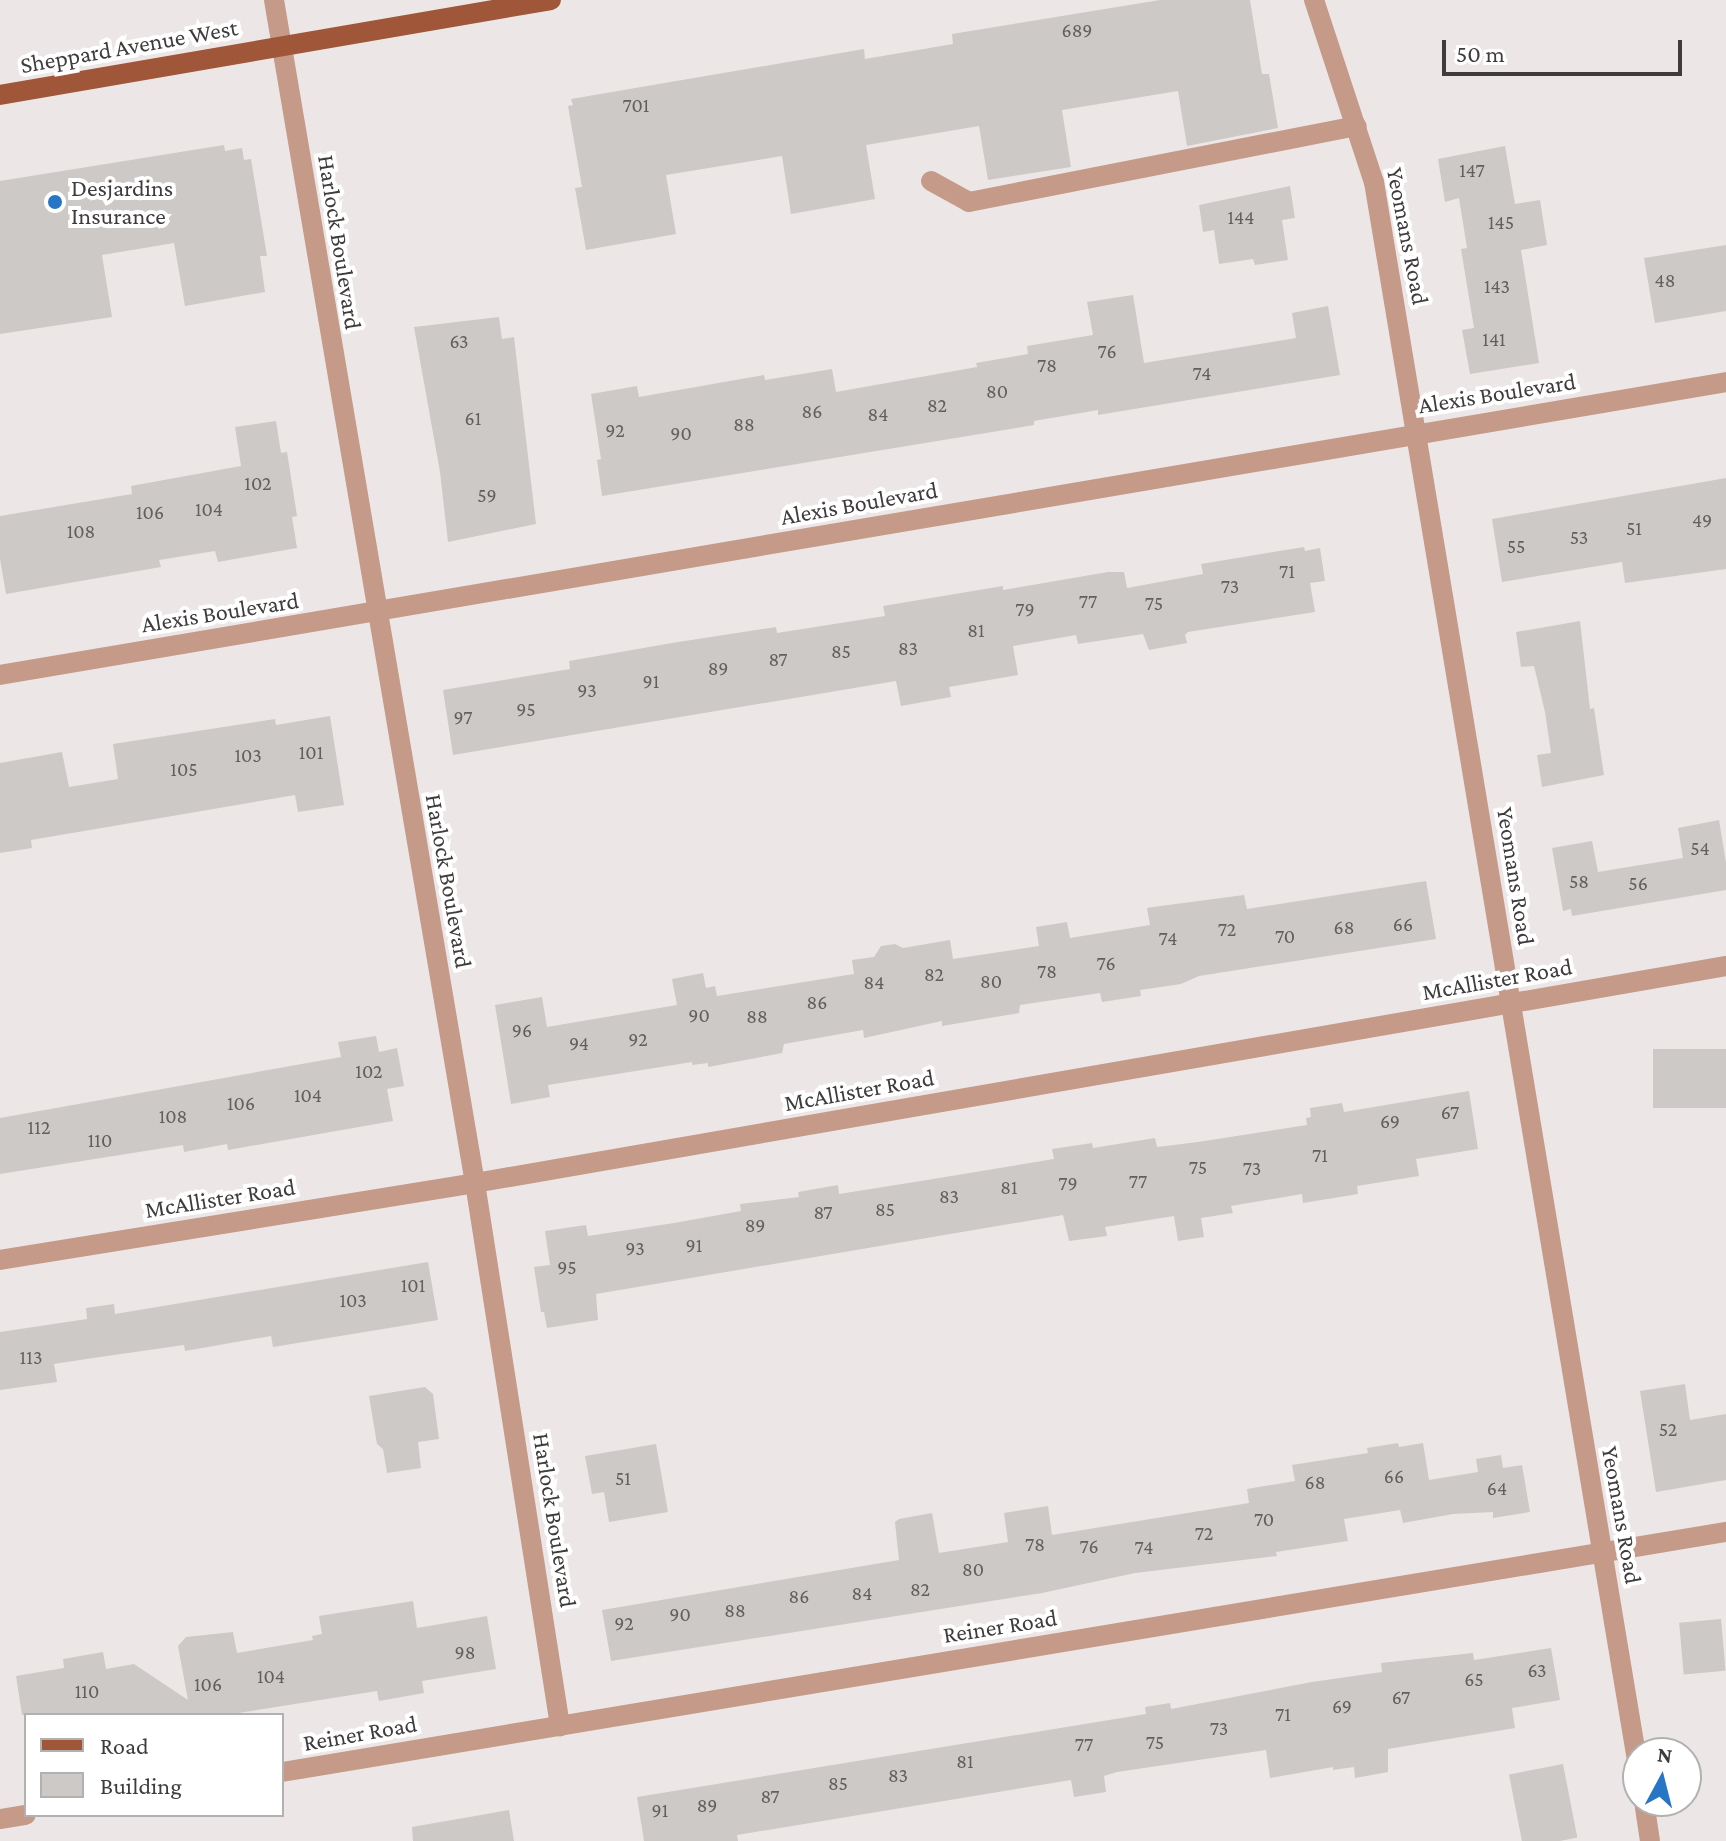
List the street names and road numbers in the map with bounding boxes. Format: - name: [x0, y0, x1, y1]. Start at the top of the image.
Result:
- street label: Sheppard Avenue West: [18, 13, 240, 79]
- street label: Harlock Boulevard: [312, 153, 368, 331]
- street label: Yeomans Road: [1381, 165, 1435, 307]
- street label: Alexis Boulevard: [1416, 366, 1578, 420]
- street label: Alexis Boulevard: [778, 475, 940, 531]
- street label: Alexis Boulevard: [139, 585, 301, 639]
- street label: Harlock Boulevard: [419, 792, 479, 970]
- street label: Yeomans Road: [1491, 805, 1541, 947]
- street label: McAllister Road: [1420, 952, 1574, 1006]
- street label: McAllister Road: [782, 1063, 936, 1117]
- street label: McAllister Road: [143, 1172, 297, 1224]
- street label: Harlock Boulevard: [527, 1431, 583, 1609]
- street label: Yeomans Road: [1596, 1444, 1648, 1586]
- street label: Reiner Road: [941, 1603, 1059, 1649]
- street label: Reiner Road: [301, 1709, 419, 1757]

